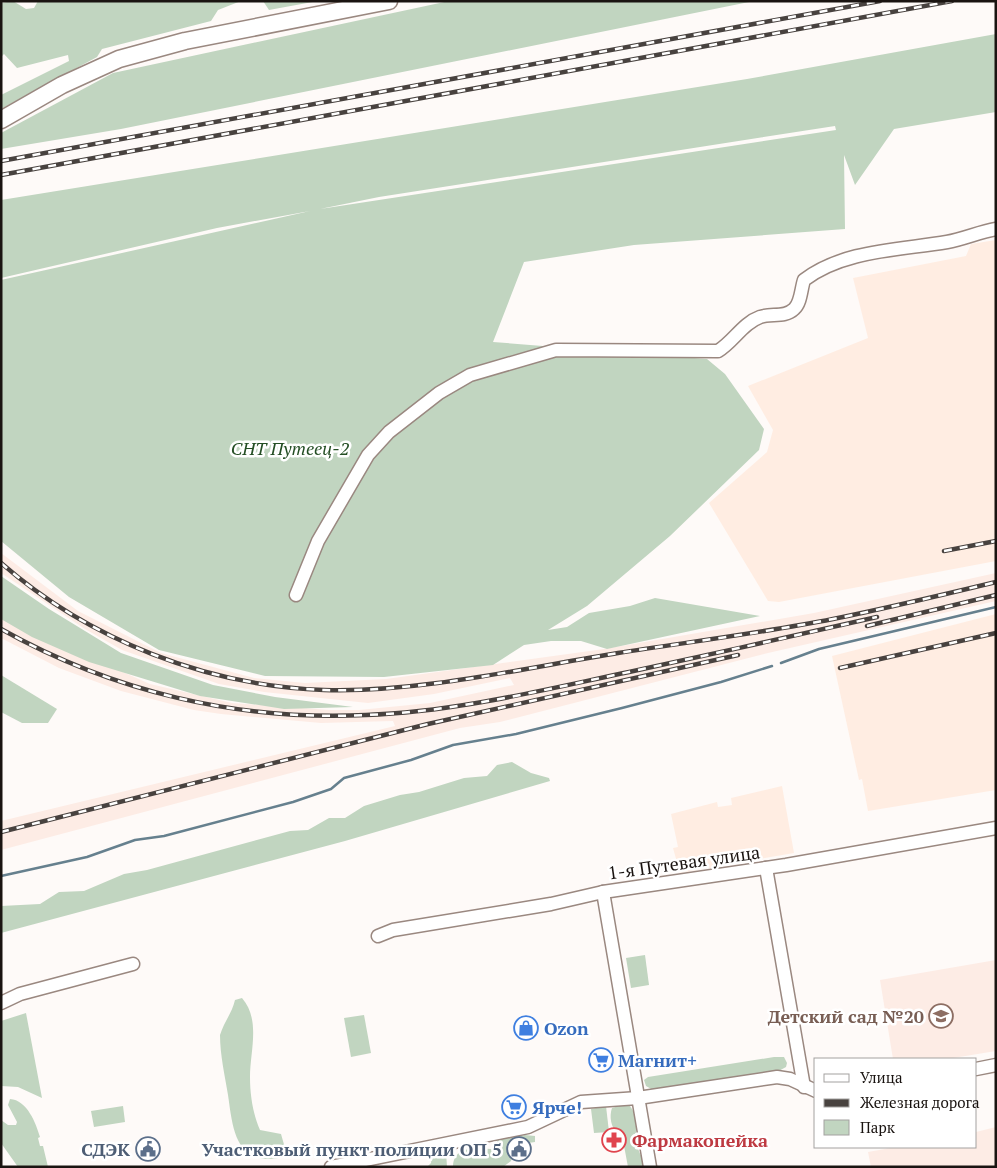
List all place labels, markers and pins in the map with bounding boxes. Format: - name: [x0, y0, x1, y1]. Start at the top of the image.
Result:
- school or university icon: Детский сад №20: [928, 1003, 954, 1029]
- place label: Детский сад №20: [768, 1004, 924, 1028]
- shop icon: Ozon: [513, 1015, 539, 1041]
- place label: Ozon: [544, 1016, 589, 1040]
- supermarket icon: Магнит+: [588, 1047, 614, 1073]
- place label: Магнит+: [618, 1048, 697, 1072]
- supermarket icon: Ярче!: [501, 1094, 527, 1120]
- place label: Ярче!: [532, 1095, 582, 1119]
- pharmacy icon: Фармакопейка: [601, 1127, 627, 1153]
- place label: Фармакопейка: [632, 1128, 768, 1152]
- public building icon: СДЭК: [135, 1136, 161, 1162]
- public building icon: Участковый пункт полиции ОП 5: [506, 1136, 532, 1162]
- place label: СДЭК: [81, 1137, 130, 1161]
- place label: Участковый пункт полиции ОП 5: [202, 1137, 502, 1161]

